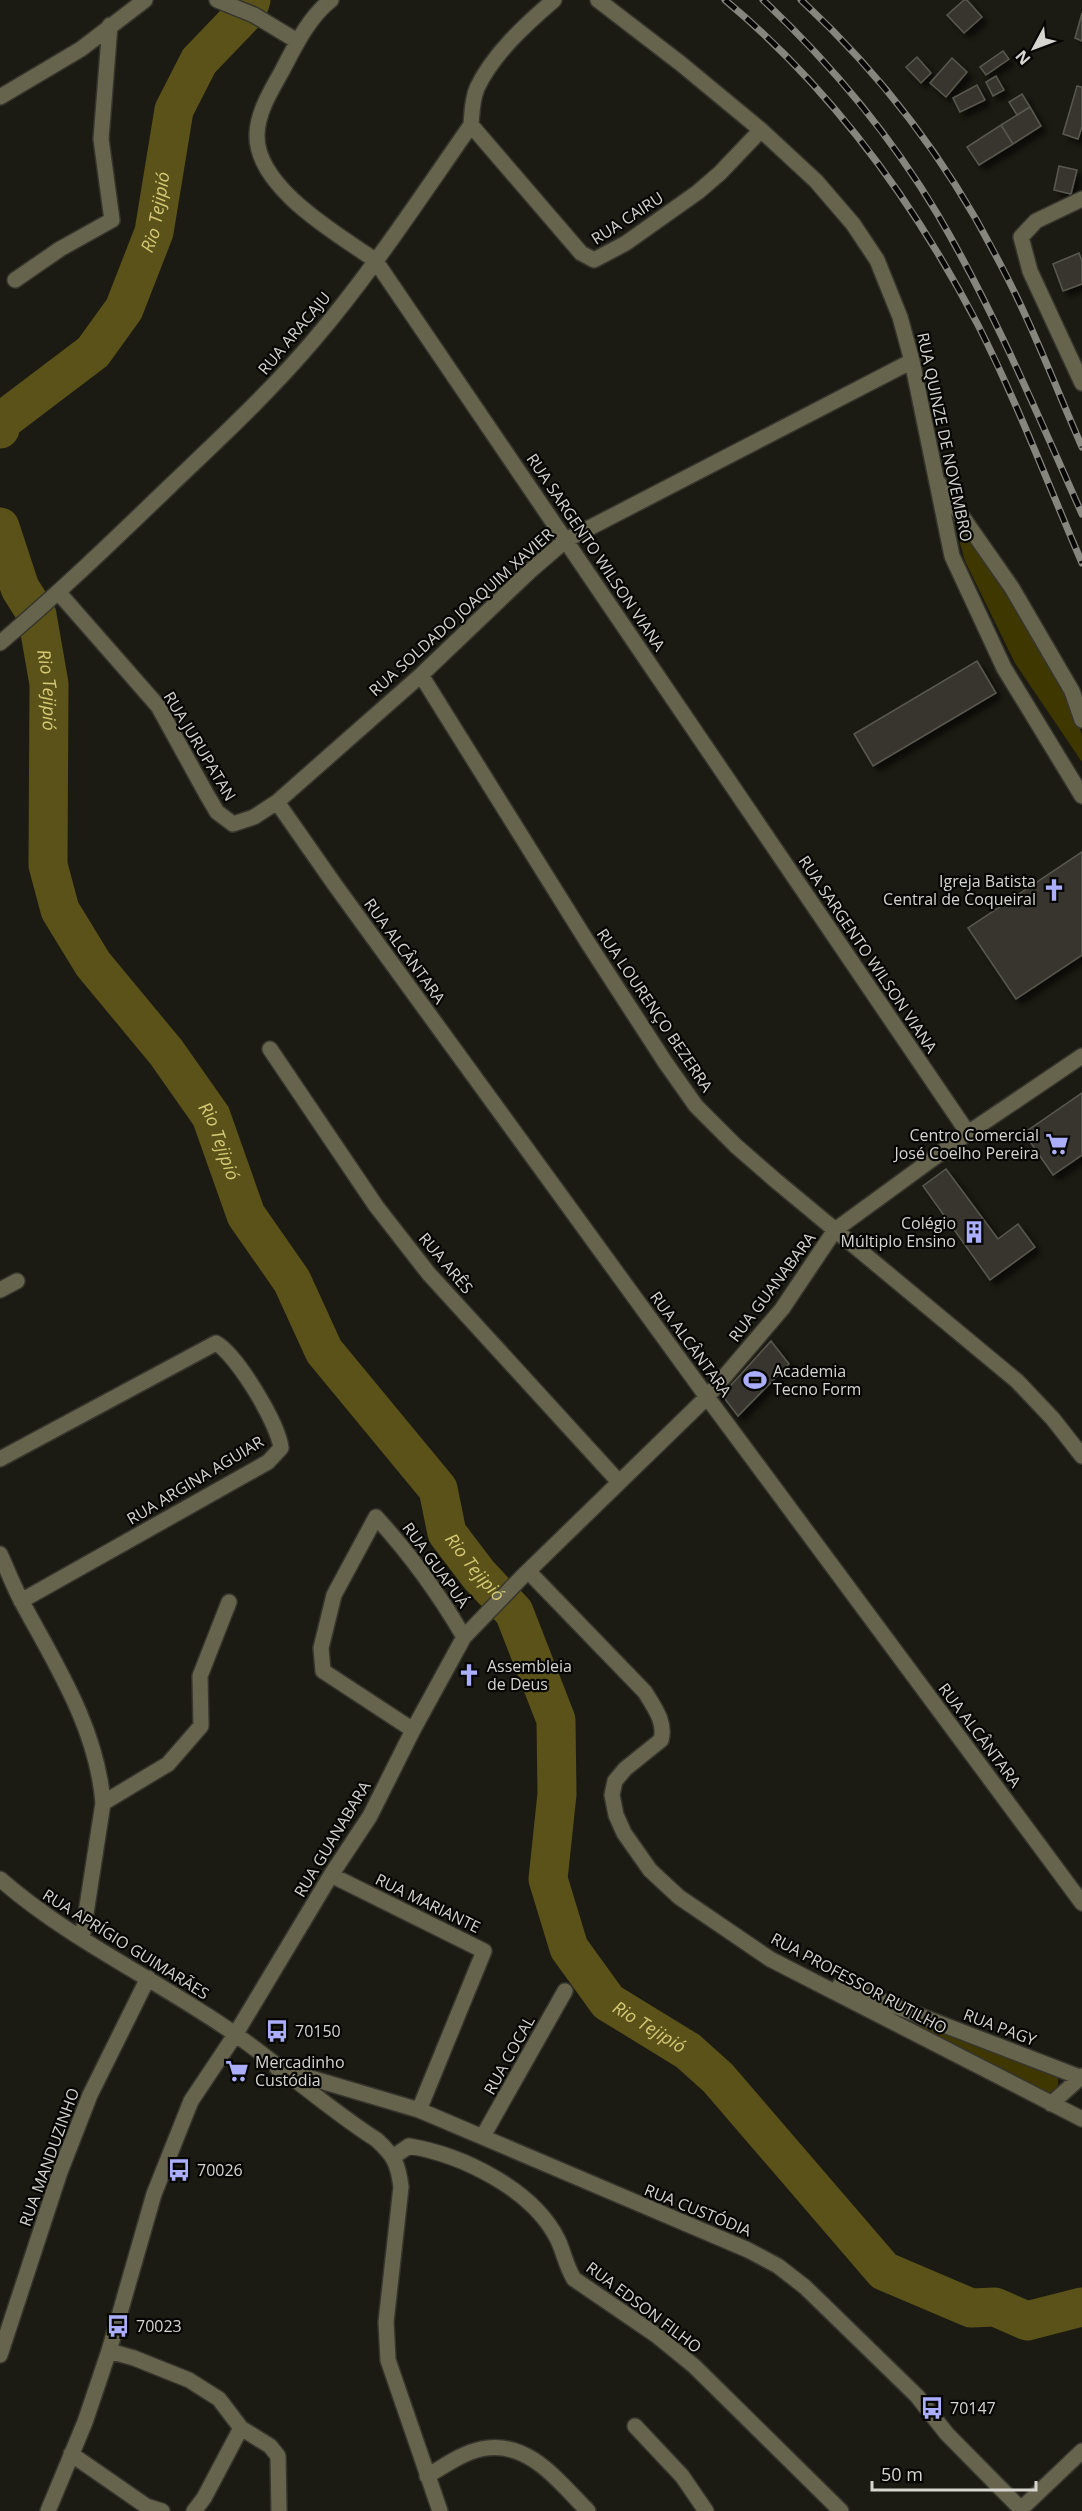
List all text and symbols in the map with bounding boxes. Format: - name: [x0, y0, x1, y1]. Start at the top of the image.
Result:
- north arrow: [1004, 18, 1064, 78]
- text: N: [1010, 46, 1035, 70]
- water label: Rio Tejipió: [134, 170, 175, 256]
- street label: RUA CAIRU: [587, 186, 667, 250]
- street label: RUA ARACAJU: [253, 287, 335, 379]
- street label: RUA QUINZE DE NOVEMBRO: [912, 330, 978, 544]
- street label: RUA SARGENTO WILSON VIANA: [521, 449, 671, 656]
- street label: RUA SOLDADO JOAQUIM XAVIER: [364, 523, 558, 701]
- water label: Rio Tejipió: [32, 647, 63, 731]
- street label: RUA JURUPATAN: [159, 687, 241, 805]
- street label: RUA SARGENTO WILSON VIANA: [793, 851, 943, 1058]
- place label: Igreja Batista Central de Coqueiral: [883, 870, 1036, 910]
- church icon: Igreja Batista Central de Coqueiral: [1041, 877, 1067, 903]
- street label: RUA ALCÂNTARA: [359, 894, 451, 1009]
- street label: RUA LOURENÇO BEZERRA: [592, 924, 719, 1097]
- water label: Rio Tejipió: [194, 1097, 246, 1183]
- place label: Centro Comercial José Coelho Pereira: [892, 1124, 1039, 1164]
- supermarket icon: Centro Comercial José Coelho Pereira: [1044, 1131, 1070, 1157]
- place label: Colégio Múltiplo Ensino: [841, 1212, 956, 1252]
- building icon: Colégio Múltiplo Ensino: [961, 1219, 987, 1245]
- street label: RUA GUANABARA: [724, 1227, 821, 1346]
- street label: RUA ARÊS: [414, 1228, 478, 1298]
- street label: RUA ALCÂNTARA: [645, 1287, 737, 1402]
- place label: Academia Tecno Form: [773, 1360, 861, 1400]
- sports icon: Academia Tecno Form: [742, 1367, 768, 1393]
- street label: RUA ARGINA AGUIAR: [122, 1430, 268, 1530]
- street label: RUA GUAPUÁ: [398, 1518, 475, 1613]
- water label: Rio Tejipió: [440, 1528, 511, 1606]
- place label: Assembleia de Deus: [487, 1655, 572, 1695]
- church icon: Assembleia de Deus: [456, 1662, 482, 1688]
- street label: RUA ALCÂNTARA: [933, 1678, 1027, 1792]
- street label: RUA GUANABARA: [289, 1776, 376, 1901]
- street label: RUA MARIANTE: [372, 1868, 484, 1938]
- street label: RUA APRÍGIO GUIMARÃES: [39, 1884, 214, 2004]
- street label: RUA PROFESSOR RUTILHO: [767, 1927, 951, 2039]
- water label: Rio Tejipió: [609, 1995, 691, 2058]
- street label: RUA PAGY: [961, 2003, 1040, 2051]
- street label: RUA COCAL: [478, 2012, 540, 2098]
- bus stop icon: 70150: [264, 2018, 290, 2044]
- place label: 70150: [295, 2020, 341, 2042]
- place label: Mercadinho Custódia: [255, 2051, 345, 2091]
- supermarket icon: Mercadinho Custódia: [224, 2058, 250, 2084]
- street label: RUA MANDUZINHO: [14, 2085, 84, 2229]
- bus stop icon: 70026: [166, 2157, 192, 2183]
- place label: 70026: [197, 2159, 243, 2181]
- street label: RUA CUSTÓDIA: [641, 2178, 756, 2242]
- street label: RUA EDSON FILHO: [582, 2256, 706, 2358]
- bus stop icon: 70023: [105, 2313, 131, 2339]
- place label: 70023: [136, 2315, 182, 2337]
- bus stop icon: 70147: [919, 2395, 945, 2421]
- place label: 70147: [950, 2397, 996, 2419]
- scale bar: [872, 2454, 1036, 2492]
- text: 50 m: [881, 2462, 923, 2486]

